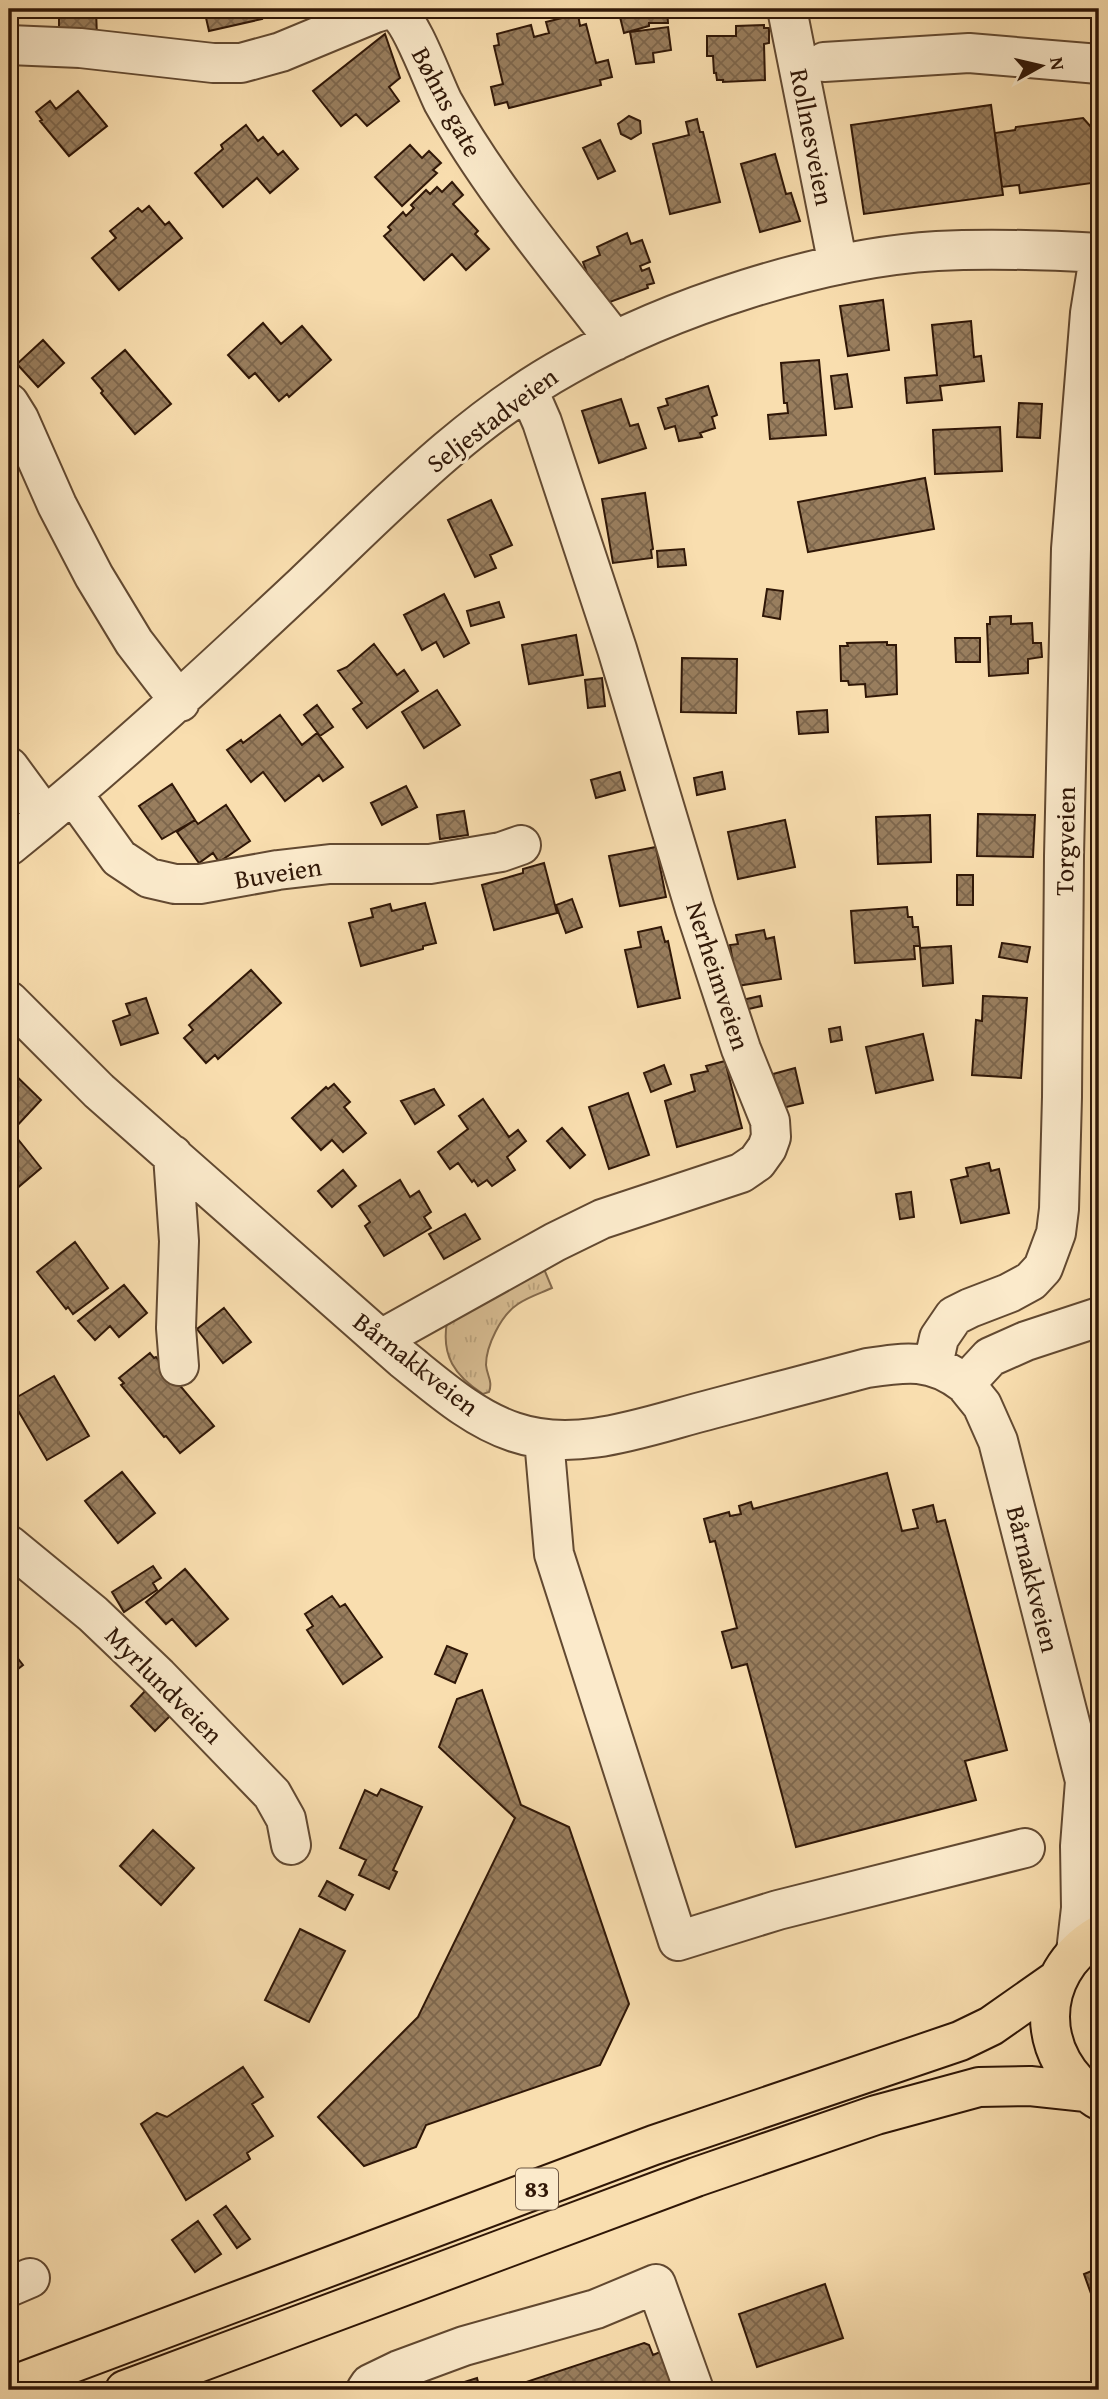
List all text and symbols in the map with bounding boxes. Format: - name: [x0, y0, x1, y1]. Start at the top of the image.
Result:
- north arrow: [1006, 32, 1076, 102]
- street label: Bøhns gate: [402, 40, 493, 164]
- text: N: [1043, 55, 1073, 72]
- street label: Rollnesveien: [780, 65, 845, 209]
- street label: Seljestadveien: [418, 357, 566, 482]
- street label: Torgveien: [1044, 786, 1085, 896]
- street label: Buveien: [232, 846, 325, 899]
- street label: Nerheimveien: [676, 897, 761, 1055]
- street label: Bårnakkveien: [345, 1302, 488, 1425]
- street label: Bårnakkveien: [996, 1502, 1071, 1657]
- street label: Myrlundveien: [96, 1617, 233, 1753]
- road number: 83: [516, 2168, 558, 2210]

